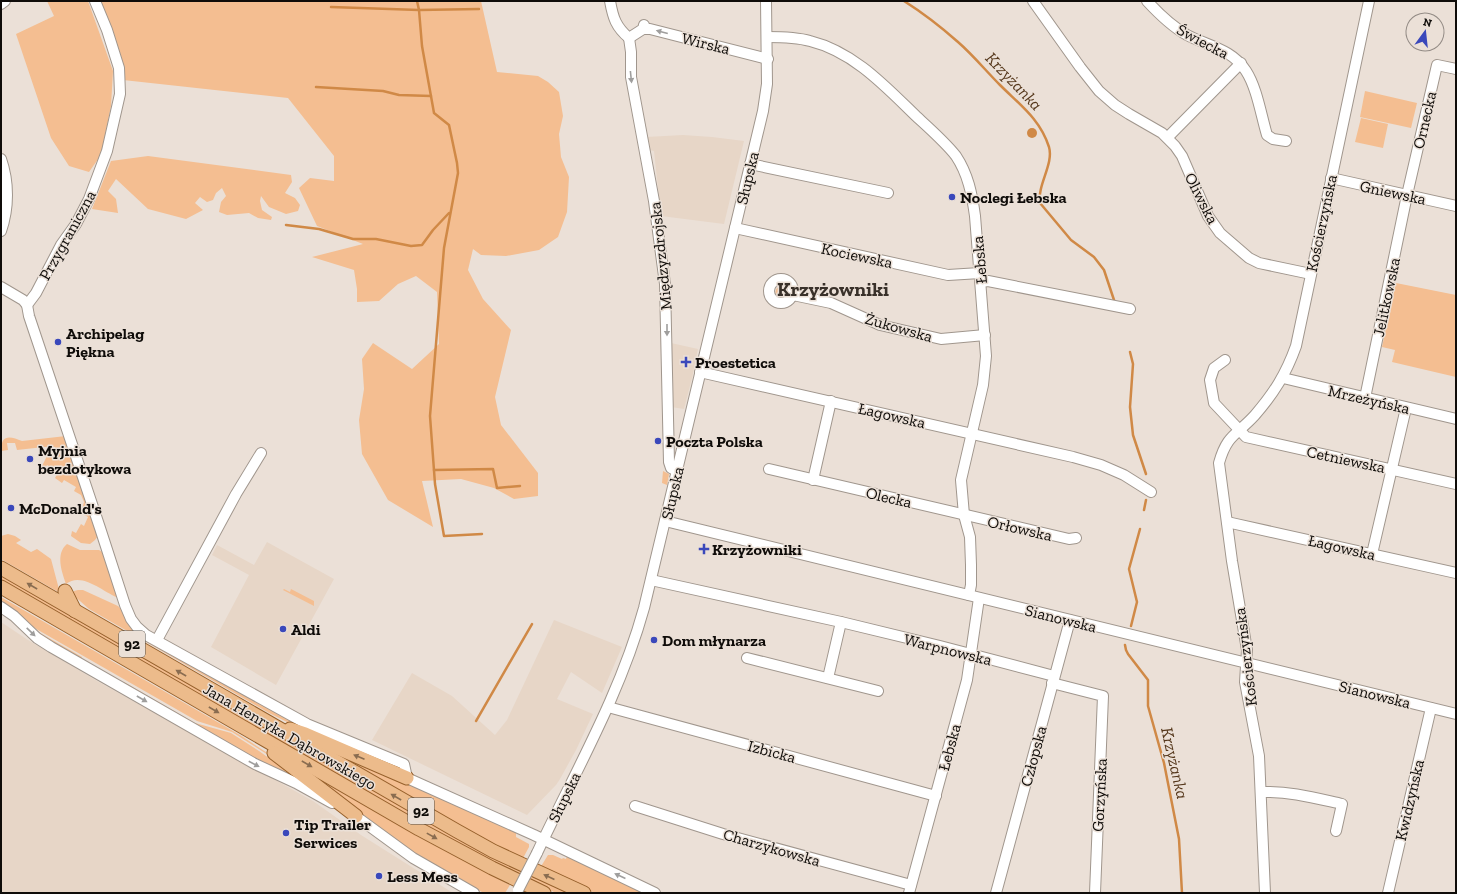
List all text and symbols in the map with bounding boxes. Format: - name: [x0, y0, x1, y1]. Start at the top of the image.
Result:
- north arrow: [1405, 12, 1445, 52]
- text: N: [1422, 15, 1434, 30]
- street label: Świecka: [1174, 20, 1232, 63]
- street label: Wirska: [680, 28, 732, 59]
- one-way arrow: [656, 29, 668, 35]
- water label: Krzyżanka: [982, 48, 1046, 114]
- one-way arrow: [628, 71, 634, 83]
- street label: Ornecka: [1409, 89, 1440, 151]
- street label: Słupska: [732, 150, 763, 206]
- street label: Oliwska: [1181, 169, 1223, 227]
- street label: Kościerzyńska: [1302, 172, 1341, 274]
- street label: Gniewska: [1358, 176, 1428, 209]
- street label: Przygraniczna: [35, 187, 100, 283]
- place label: Noclegi Łebska: [960, 188, 1067, 207]
- marker: Noclegi Łebska: [947, 192, 957, 202]
- street label: Międzyzdrojska: [645, 201, 676, 311]
- street label: Łebska: [968, 235, 991, 285]
- street label: Kociewska: [819, 239, 895, 272]
- street label: Jelitkowska: [1369, 256, 1404, 338]
- district label: Krzyżowniki: [777, 277, 889, 301]
- street label: Żukowska: [863, 309, 935, 346]
- place label: Archipelag Piękna: [66, 324, 144, 361]
- one-way arrow: [664, 324, 670, 337]
- marker: Archipelag Piękna: [53, 337, 63, 347]
- place label: Proestetica: [695, 353, 776, 372]
- marker: Proestetica: [680, 356, 692, 368]
- street label: Mrzeżyńska: [1326, 381, 1412, 418]
- street label: Łagowska: [856, 399, 928, 432]
- place label: Poczta Polska: [666, 432, 763, 451]
- marker: Poczta Polska: [653, 436, 663, 446]
- place label: Myjnia bezdotykowa: [37, 441, 131, 478]
- street label: Cetniewska: [1305, 442, 1387, 477]
- marker: Myjnia bezdotykowa: [25, 454, 35, 464]
- street label: Słupska: [657, 465, 688, 521]
- street label: Olecka: [864, 483, 914, 512]
- place label: McDonald's: [19, 499, 102, 518]
- marker: McDonald's: [6, 503, 16, 513]
- street label: Orłowska: [986, 512, 1054, 545]
- street label: Łagowska: [1306, 531, 1378, 564]
- place label: Krzyżowniki: [712, 540, 802, 559]
- marker: Krzyżowniki: [699, 544, 709, 554]
- one-way arrow: [26, 583, 38, 590]
- street label: Sianowska: [1023, 600, 1099, 637]
- street label: Kościerzyńska: [1230, 606, 1261, 707]
- place label: Aldi: [291, 620, 321, 639]
- marker: Aldi: [278, 624, 288, 634]
- one-way arrow: [26, 627, 36, 637]
- street label: Warpnowska: [902, 629, 994, 670]
- road number: 92: [119, 631, 145, 657]
- place label: Dom młynarza: [662, 631, 766, 650]
- marker: Dom młynarza: [649, 635, 659, 645]
- one-way arrow: [175, 669, 187, 676]
- street label: Sianowska: [1337, 676, 1413, 713]
- street label: Jana Henryka Dąbrowskiego: [200, 679, 380, 794]
- one-way arrow: [136, 696, 148, 703]
- one-way arrow: [208, 707, 220, 714]
- street label: Łebska: [934, 721, 965, 773]
- street label: Człopska: [1016, 723, 1051, 789]
- water label: Krzyżanka: [1157, 725, 1193, 801]
- street label: Izbicka: [746, 736, 798, 767]
- one-way arrow: [353, 754, 364, 760]
- street label: Gorzyńska: [1088, 757, 1111, 832]
- street label: Kwidzyńska: [1391, 757, 1428, 843]
- one-way arrow: [302, 760, 312, 768]
- one-way arrow: [249, 761, 260, 767]
- street label: Słupska: [544, 769, 585, 826]
- one-way arrow: [390, 794, 402, 801]
- road number: 92: [408, 798, 434, 824]
- place label: Tip Trailer Serwices: [294, 815, 371, 852]
- street label: Charzykowska: [721, 825, 823, 871]
- marker: Tip Trailer Serwices: [281, 828, 291, 838]
- one-way arrow: [426, 832, 438, 839]
- place label: Less Mess: [387, 867, 458, 886]
- marker: Less Mess: [374, 871, 384, 881]
- one-way arrow: [614, 873, 625, 879]
- one-way arrow: [543, 874, 554, 880]

